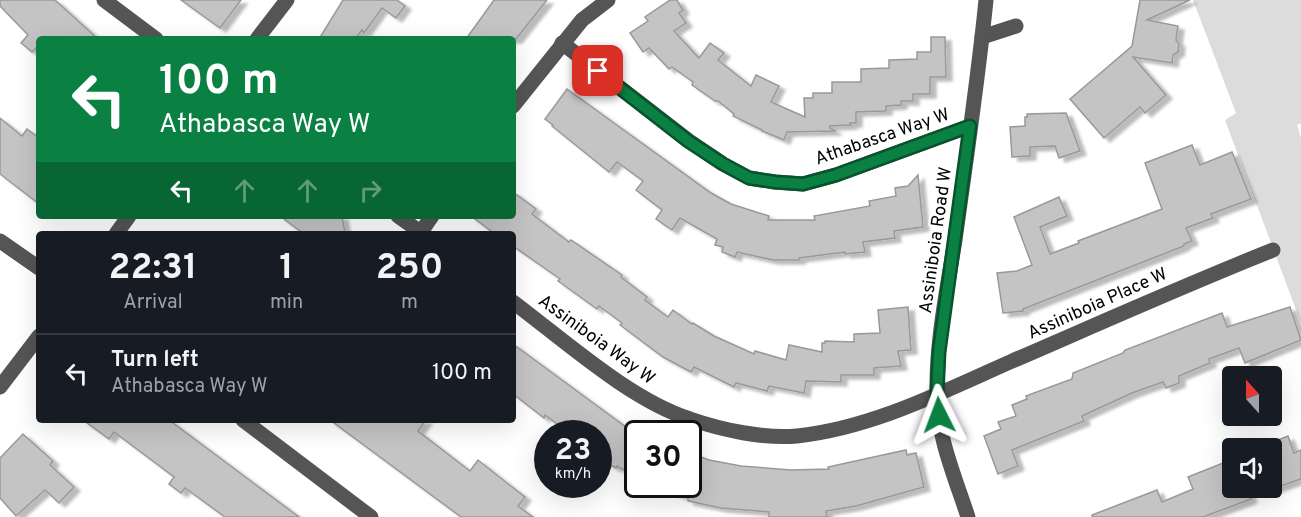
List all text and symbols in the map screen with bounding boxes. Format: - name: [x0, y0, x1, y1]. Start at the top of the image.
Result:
- pin: [572, 45, 623, 96]
- icon: arrive: [581, 54, 614, 87]
- text: 100 m: [159, 56, 278, 109]
- icon: left: [60, 60, 138, 138]
- street label: Athabasca Way W: [812, 104, 953, 171]
- text: Athabasca Way W: [159, 108, 371, 142]
- street label: Assiniboia Road W: [915, 165, 958, 315]
- icon: left: [165, 174, 198, 207]
- icon: ahead: [228, 174, 261, 207]
- icon: ahead: [291, 174, 324, 207]
- icon: right: [354, 174, 387, 207]
- text: 22:31: [109, 246, 197, 292]
- text: 1: [279, 246, 294, 292]
- text: 250: [376, 246, 443, 292]
- street label: Assiniboia Place W: [1024, 263, 1171, 346]
- text: Arrival: [123, 290, 183, 316]
- text: min: [270, 290, 303, 316]
- text: m: [401, 290, 418, 316]
- street label: Assiniboia Way W: [533, 290, 659, 390]
- text: Turn left: [111, 347, 199, 374]
- icon: left: [60, 357, 93, 390]
- text: 100 m: [432, 360, 492, 387]
- north arrow: [1222, 366, 1282, 426]
- map controls: [1222, 366, 1282, 498]
- text: Athabasca Way W: [111, 374, 268, 400]
- position arrow: [907, 383, 971, 447]
- speed limit sign: 30: [624, 420, 702, 498]
- text: 23: [555, 433, 591, 470]
- button: sound: [1222, 438, 1282, 498]
- text: km/h: [555, 465, 591, 484]

